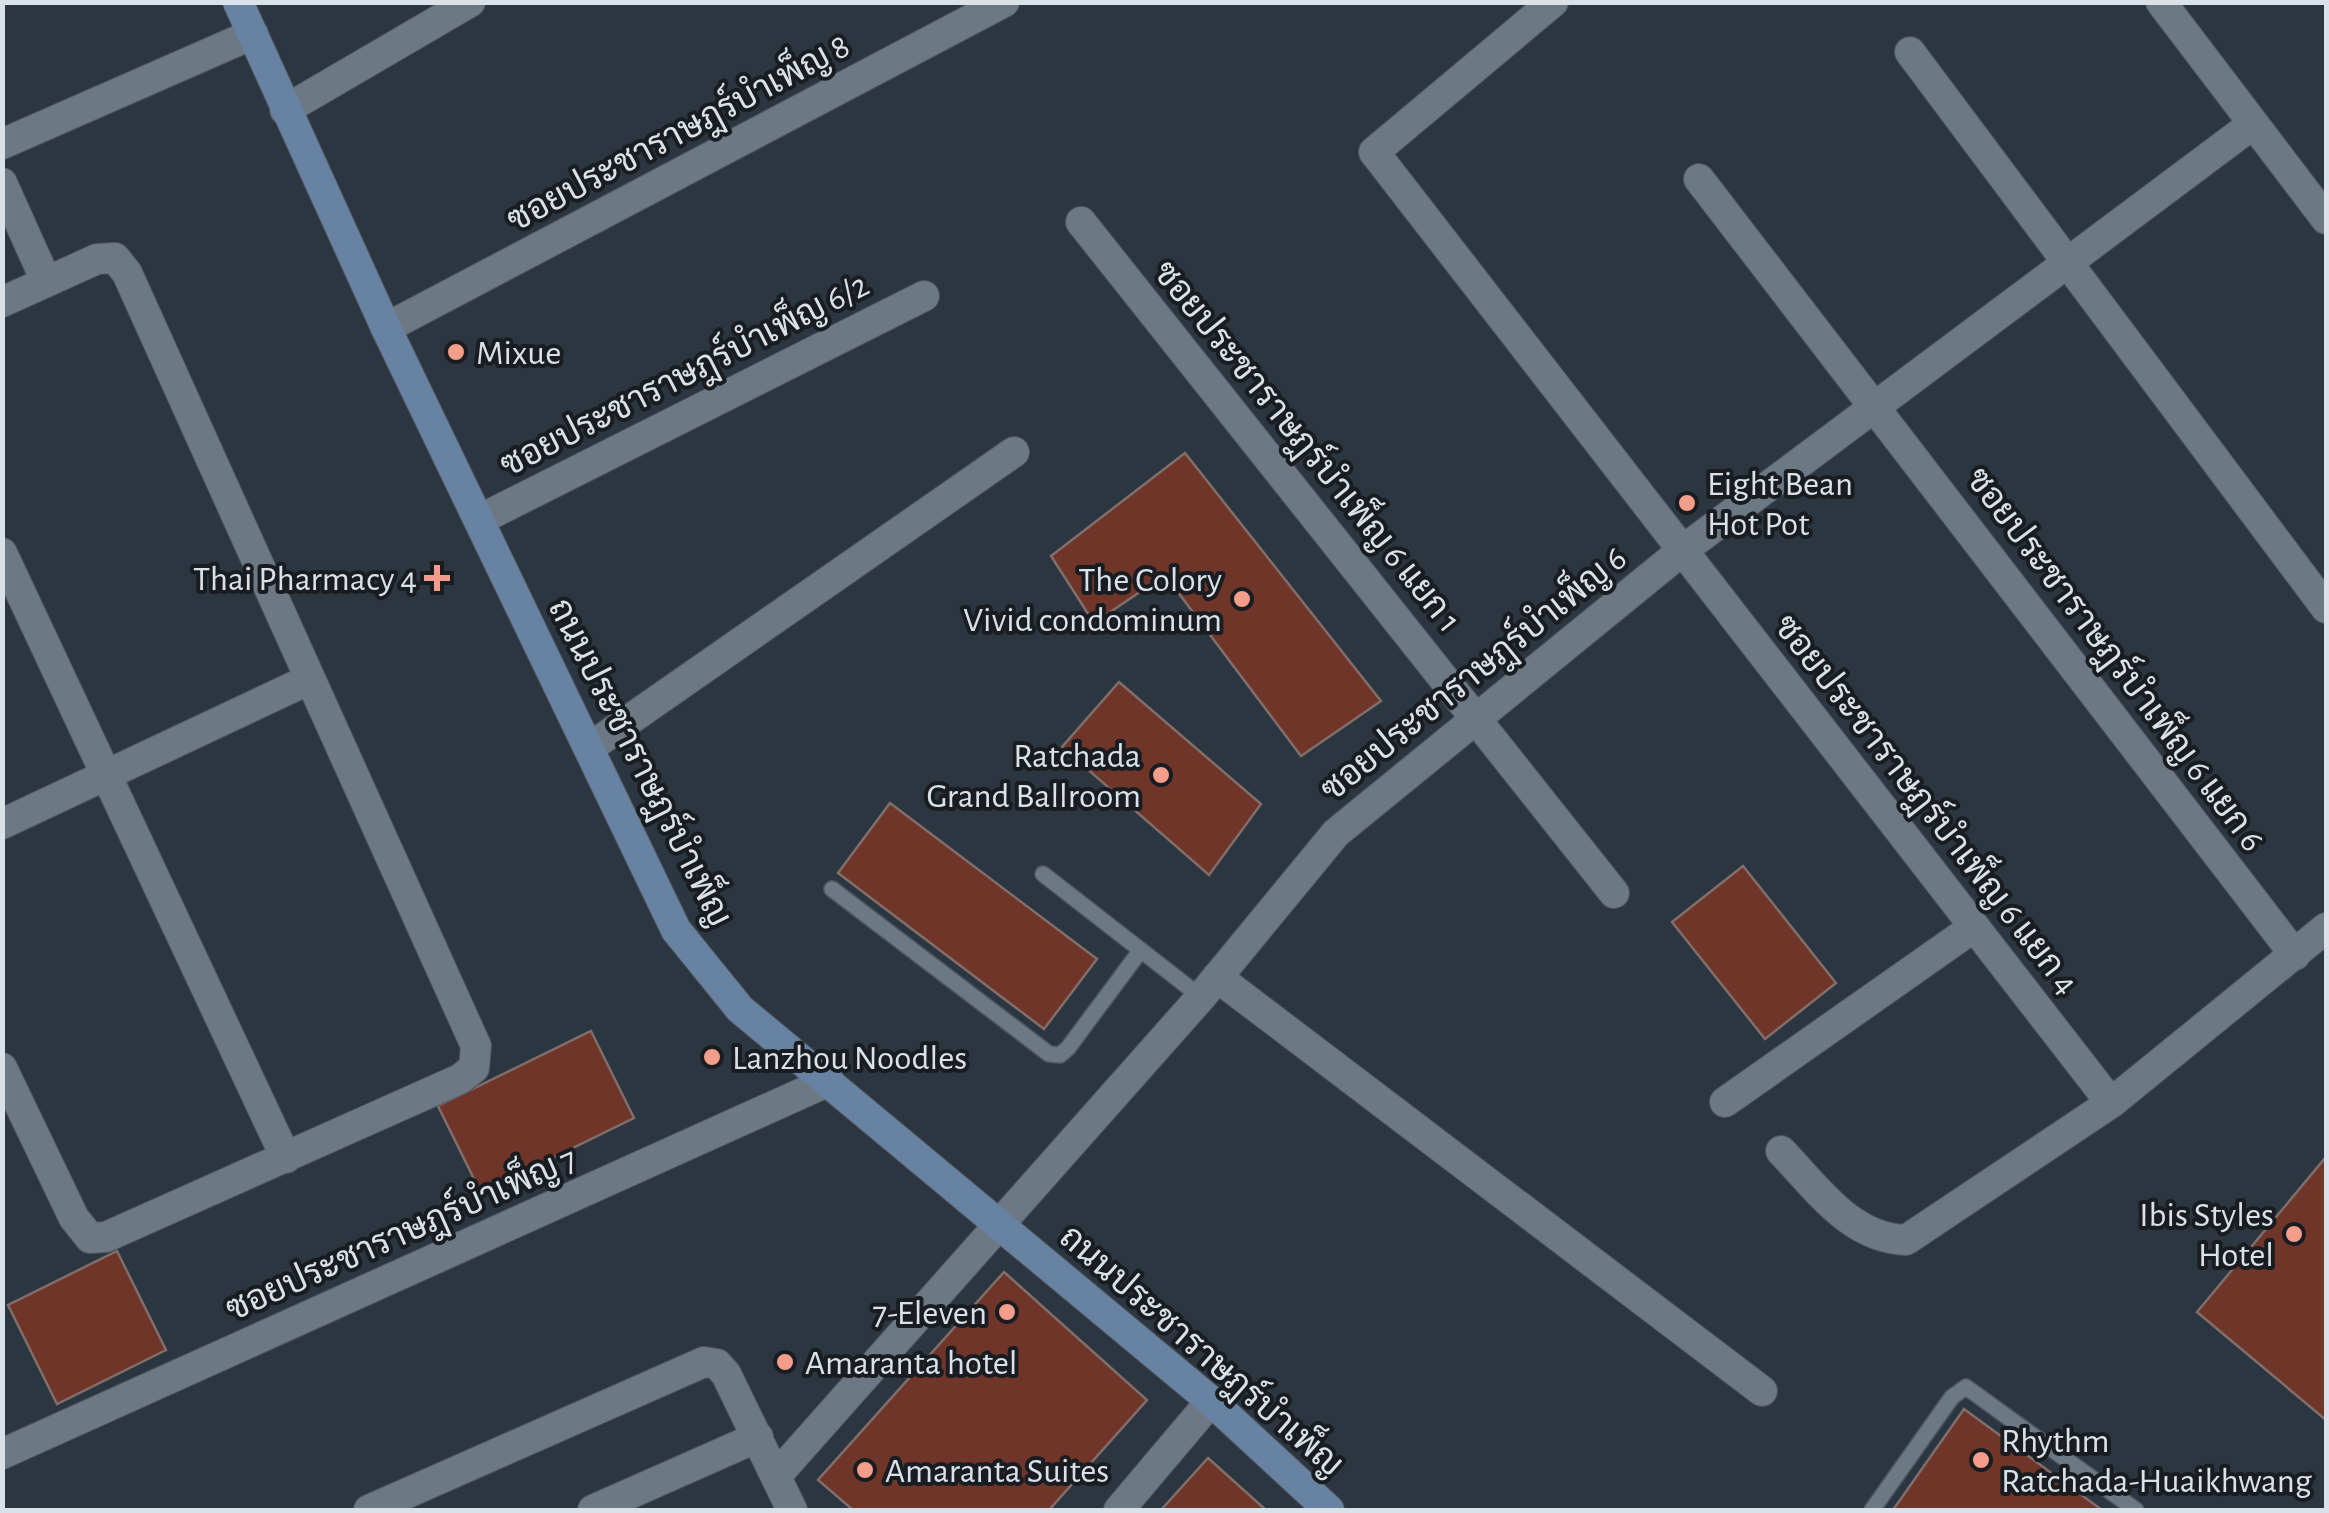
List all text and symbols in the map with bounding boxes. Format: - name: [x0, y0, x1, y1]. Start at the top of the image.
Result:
- street label: ซอยประชาราษฎร์บำเพ็ญ 8: [498, 20, 857, 242]
- street label: ซอยประชาราษฎร์บำเพ็ญ 6 แยก 1: [1144, 249, 1474, 641]
- street label: ซอยประชาราษฎร์บำเพ็ญ 6/2: [491, 259, 876, 487]
- place label: Mixue: [476, 336, 561, 371]
- marker: Mixue: [445, 341, 467, 363]
- street label: ซอยประชาราษฎร์บำเพ็ญ 6 แยก 6: [1956, 456, 2277, 861]
- place label: Eight Bean Hot Pot: [1707, 467, 1853, 542]
- marker: Eight Bean Hot Pot: [1676, 492, 1698, 514]
- street label: ซอยประชาราษฎร์บำเพ็ญ 6: [1309, 533, 1636, 811]
- place label: Thai Pharmacy 4: [193, 562, 417, 597]
- place label: The Colory Vivid condominum: [963, 563, 1222, 638]
- marker: Thai Pharmacy 4: [426, 567, 448, 589]
- marker: The Colory Vivid condominum: [1231, 588, 1253, 610]
- street label: ถนนประชาราษฎร์บำเพ็ญ: [538, 589, 746, 934]
- street label: ซอยประชาราษฎร์บำเพ็ญ 6 แยก 4: [1764, 603, 2092, 1004]
- place label: Ratchada Grand Ballroom: [926, 739, 1141, 814]
- marker: Ratchada Grand Ballroom: [1150, 764, 1172, 786]
- place label: Lanzhou Noodles: [732, 1041, 967, 1076]
- marker: Lanzhou Noodles: [701, 1046, 723, 1068]
- street label: ซอยประชาราษฎร์บำเพ็ญ 7: [217, 1133, 584, 1331]
- place label: Ibis Styles Hotel: [2139, 1198, 2274, 1273]
- street label: ถนนประชาราษฎร์บำเพ็ญ: [1050, 1212, 1355, 1486]
- marker: Ibis Styles Hotel: [2283, 1223, 2305, 1245]
- place label: 7-Eleven: [873, 1296, 987, 1331]
- marker: 7-Eleven: [996, 1301, 1018, 1323]
- place label: Amaranta hotel: [805, 1346, 1018, 1381]
- marker: Amaranta hotel: [774, 1351, 796, 1373]
- place label: Rhythm Ratchada-Huaikhwang: [2001, 1424, 2312, 1499]
- marker: Rhythm Ratchada-Huaikhwang: [1970, 1449, 1992, 1471]
- place label: Amaranta Suites: [885, 1454, 1109, 1489]
- marker: Amaranta Suites: [854, 1459, 876, 1481]

